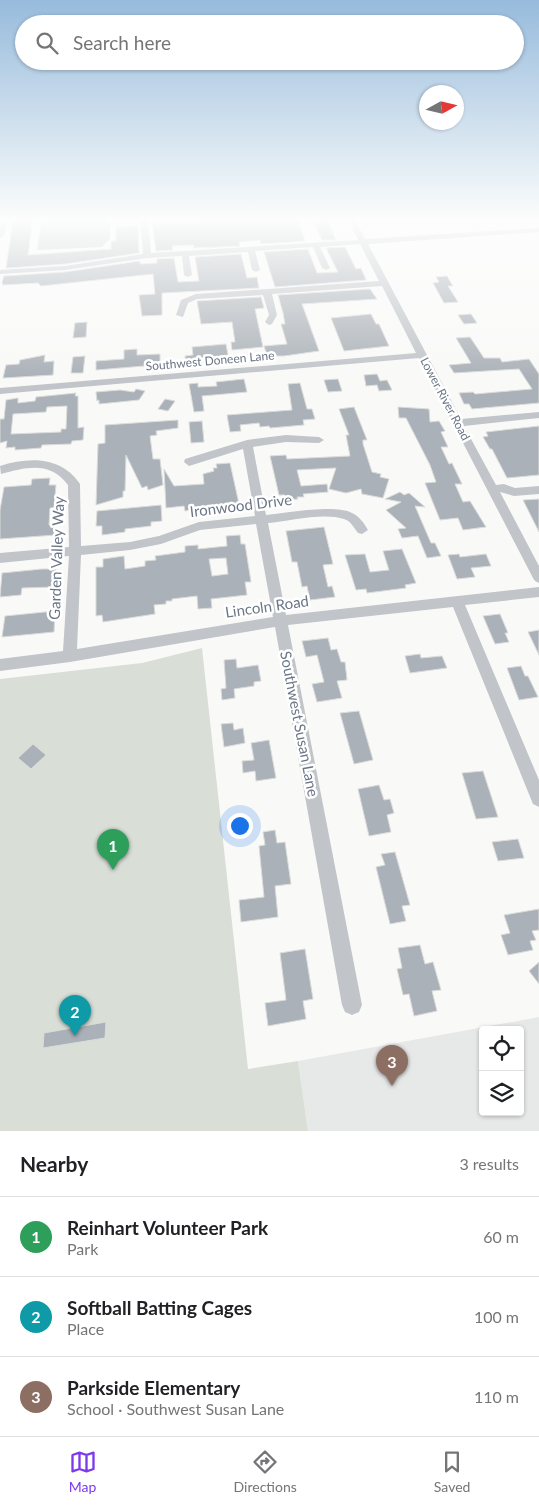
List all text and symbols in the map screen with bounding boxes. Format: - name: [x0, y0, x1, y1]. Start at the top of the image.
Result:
- search box: [15, 15, 524, 70]
- icon: search: [33, 29, 61, 57]
- text: Search here: [73, 31, 171, 54]
- north arrow: [419, 85, 464, 130]
- street label: Southwest Doneen Lane: [145, 347, 275, 374]
- street label: Lower River Road: [417, 355, 474, 443]
- street label: Ironwood Drive: [189, 490, 293, 520]
- street label: Garden Valley Way: [45, 496, 67, 620]
- street label: Lincoln Road: [224, 591, 310, 621]
- street label: Southwest Susan Lane: [277, 649, 323, 798]
- your location: [227, 813, 253, 839]
- pin: 1: [97, 829, 129, 870]
- pin: 2: [59, 995, 91, 1036]
- map controls: [479, 1026, 524, 1116]
- button: locate: [479, 1026, 524, 1071]
- pin: 3: [376, 1045, 408, 1086]
- button: layers: [479, 1071, 524, 1116]
- text: Nearby: [20, 1151, 88, 1176]
- text: 3 results: [459, 1154, 519, 1173]
- text: Reinhart Volunteer Park: [67, 1216, 268, 1239]
- text: 1: [31, 1227, 41, 1246]
- text: 60 m: [483, 1227, 519, 1246]
- text: Park: [67, 1239, 98, 1258]
- text: Softball Batting Cages: [67, 1296, 252, 1319]
- text: 2: [31, 1307, 41, 1326]
- text: 100 m: [474, 1307, 519, 1326]
- text: Place: [67, 1319, 104, 1338]
- text: Parkside Elementary: [67, 1376, 240, 1399]
- text: 3: [31, 1387, 41, 1406]
- text: 110 m: [474, 1387, 519, 1406]
- text: School · Southwest Susan Lane: [67, 1399, 284, 1418]
- tab: Map: [69, 1448, 97, 1495]
- tab: Directions: [234, 1448, 297, 1495]
- tab: Saved: [434, 1448, 470, 1495]

